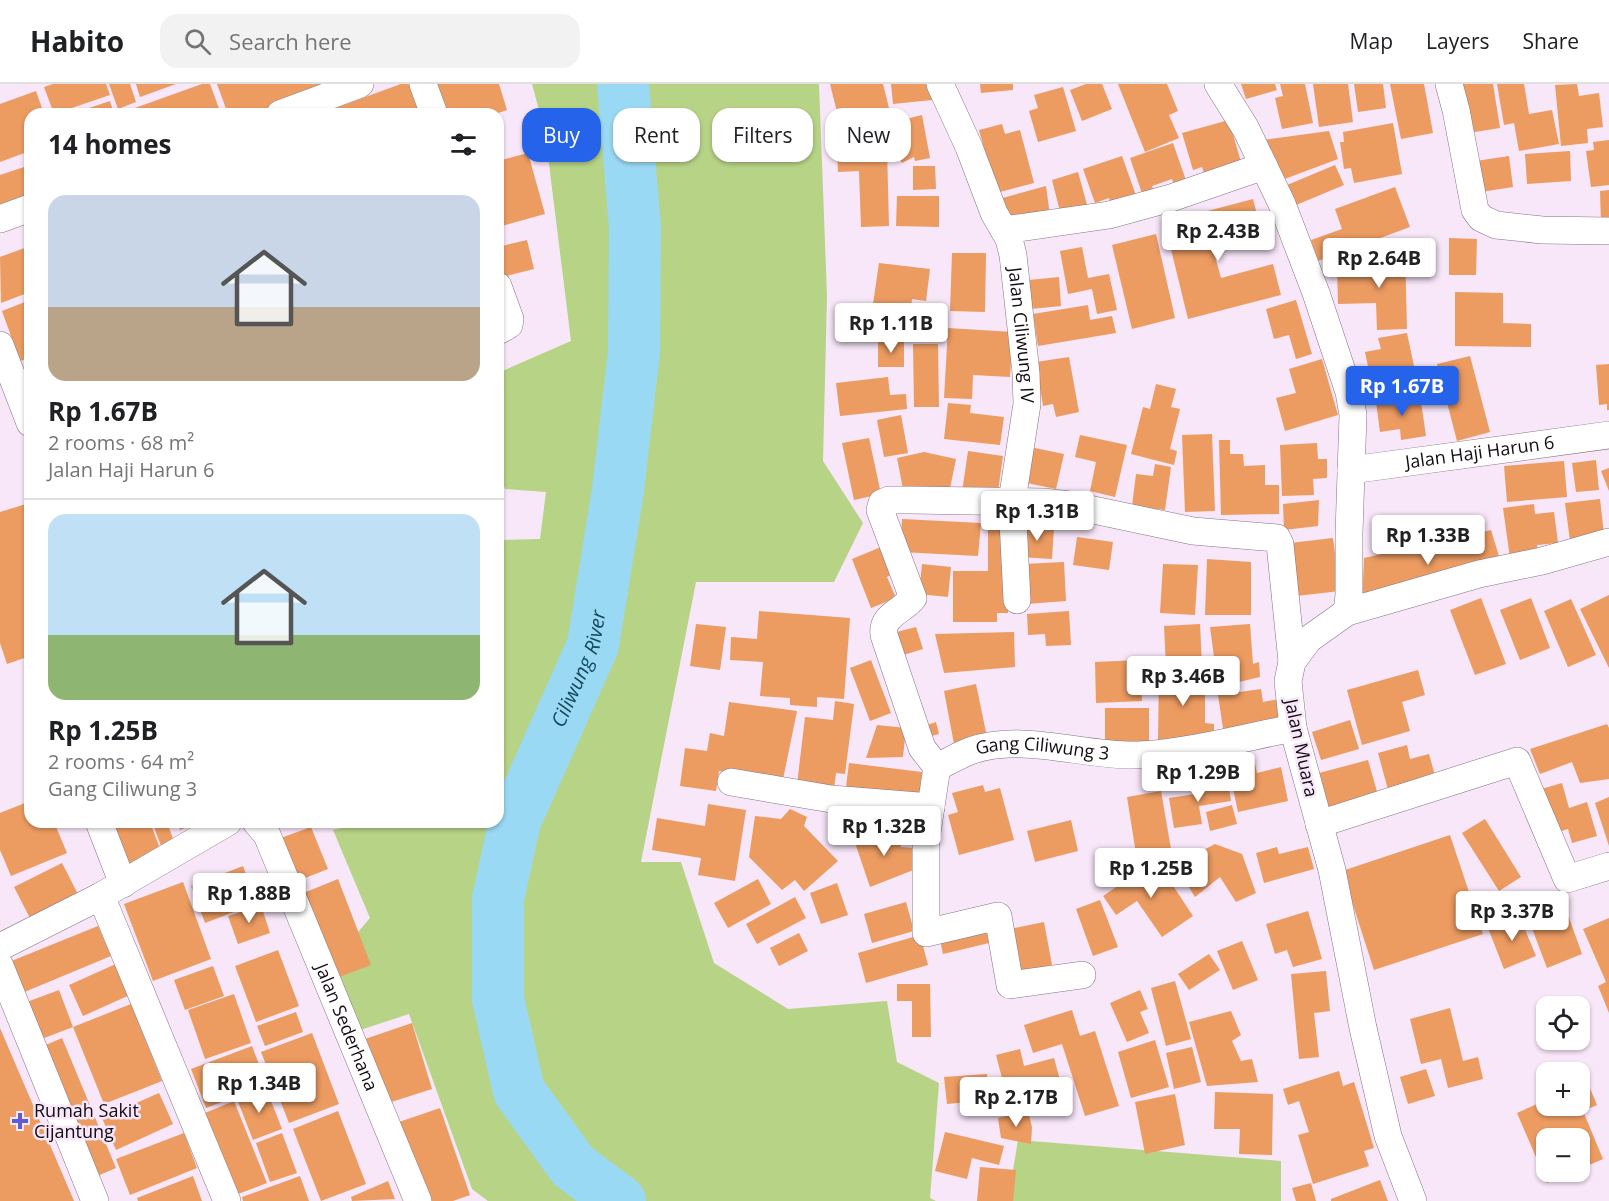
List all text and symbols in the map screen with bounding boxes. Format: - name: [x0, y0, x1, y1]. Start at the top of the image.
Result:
- search box: [160, 14, 580, 68]
- text: Habito: [30, 22, 124, 60]
- icon: search: [181, 25, 214, 58]
- text: Search here: [229, 26, 352, 56]
- text: Map: [1350, 27, 1393, 55]
- text: Layers: [1426, 27, 1490, 55]
- text: Share: [1523, 27, 1579, 55]
- chip: Buy: [522, 108, 601, 162]
- chip: Rent: [613, 108, 700, 162]
- chip: Filters: [712, 108, 813, 162]
- chip: New: [825, 108, 911, 162]
- text: 14 homes: [48, 126, 172, 162]
- icon: filters: [447, 128, 480, 161]
- pin: Rp 2.43B: [1156, 211, 1280, 262]
- text: Rp 2.43B: [1176, 217, 1260, 244]
- icon: home: [210, 234, 318, 342]
- pin: Rp 2.64B: [1317, 238, 1441, 289]
- text: Rp 2.64B: [1337, 244, 1421, 271]
- street label: Jalan Ciliwung IV: [1003, 264, 1040, 404]
- pin: Rp 1.11B: [829, 303, 953, 354]
- text: Rp 1.11B: [849, 309, 933, 336]
- pin: Rp 1.67B: [1340, 366, 1464, 417]
- text: Rp 1.67B: [1360, 372, 1444, 399]
- text: Rp 1.67B: [48, 393, 158, 429]
- text: 2 rooms · 68 m²: [48, 429, 194, 456]
- street label: Jalan Haji Harun 6: [1402, 430, 1556, 474]
- text: Jalan Haji Harun 6: [48, 456, 214, 483]
- pin: Rp 1.31B: [975, 491, 1099, 542]
- text: Rp 1.31B: [995, 497, 1079, 524]
- pin: Rp 1.33B: [1366, 515, 1490, 566]
- text: Rp 1.33B: [1386, 521, 1470, 548]
- icon: home: [210, 553, 318, 661]
- water label: Ciliwung River: [544, 607, 612, 731]
- pin: Rp 3.46B: [1121, 656, 1245, 707]
- text: Rp 3.46B: [1141, 662, 1225, 689]
- street label: Jalan Muara: [1279, 695, 1324, 799]
- text: Rp 1.25B: [48, 712, 158, 748]
- street label: Gang Ciliwung 3: [973, 731, 1111, 765]
- text: 2 rooms · 64 m²: [48, 748, 194, 775]
- pin: Rp 1.29B: [1136, 752, 1260, 803]
- text: Rp 1.29B: [1156, 758, 1240, 785]
- text: Gang Ciliwung 3: [48, 775, 197, 802]
- pin: Rp 1.32B: [822, 806, 946, 857]
- text: Rp 1.32B: [842, 812, 926, 839]
- pin: Rp 1.25B: [1089, 848, 1213, 899]
- text: Rp 1.25B: [1109, 854, 1193, 881]
- pin: Rp 1.88B: [187, 873, 311, 924]
- text: Rp 1.88B: [207, 879, 291, 906]
- pin: Rp 3.37B: [1450, 891, 1574, 942]
- text: Rp 3.37B: [1470, 897, 1554, 924]
- street label: Jalan Sederhana: [309, 958, 384, 1094]
- map controls: [1536, 996, 1590, 1182]
- button: locate: [1536, 996, 1590, 1050]
- button: +: [1536, 1062, 1590, 1116]
- pin: Rp 1.34B: [197, 1063, 321, 1114]
- text: Rp 1.34B: [217, 1069, 301, 1096]
- pin: Rp 2.17B: [954, 1077, 1078, 1128]
- text: Rp 2.17B: [974, 1083, 1058, 1110]
- place label: Rumah Sakit Cijantung: [34, 1098, 139, 1143]
- marker: Rumah Sakit Cijantung: [11, 1112, 29, 1130]
- button: −: [1536, 1128, 1590, 1182]

